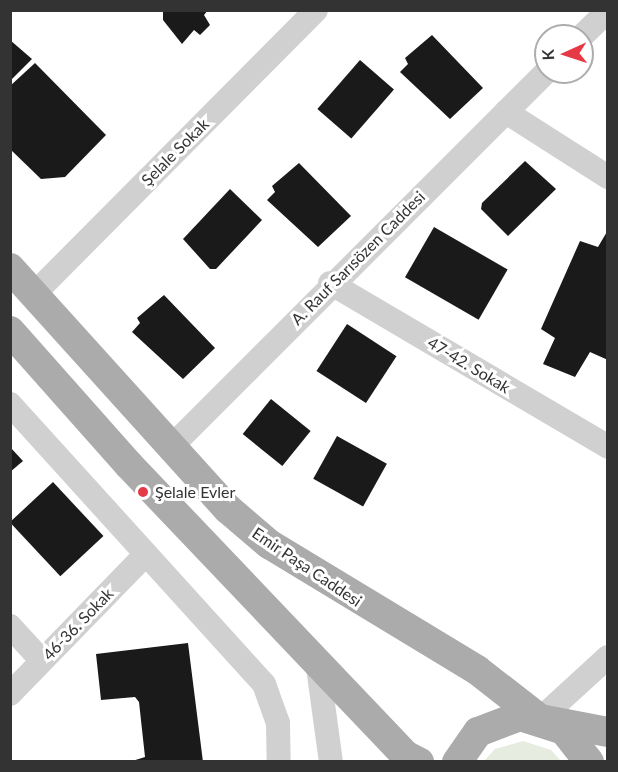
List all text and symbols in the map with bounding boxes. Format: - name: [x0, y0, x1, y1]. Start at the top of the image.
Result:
- north arrow: [534, 24, 594, 84]
- text: K: [538, 49, 557, 61]
- street label: Şelale Sokak: [137, 114, 213, 190]
- street label: A. Rauf Sarısözen Caddesi: [287, 187, 429, 329]
- street label: 47-42. Sokak: [424, 333, 514, 397]
- place label: Şelale Evler: [155, 482, 235, 502]
- marker: Şelale Evler: [136, 485, 150, 499]
- street label: Emir Paşa Caddesi: [249, 523, 365, 611]
- street label: 46-36. Sokak: [39, 584, 117, 664]

